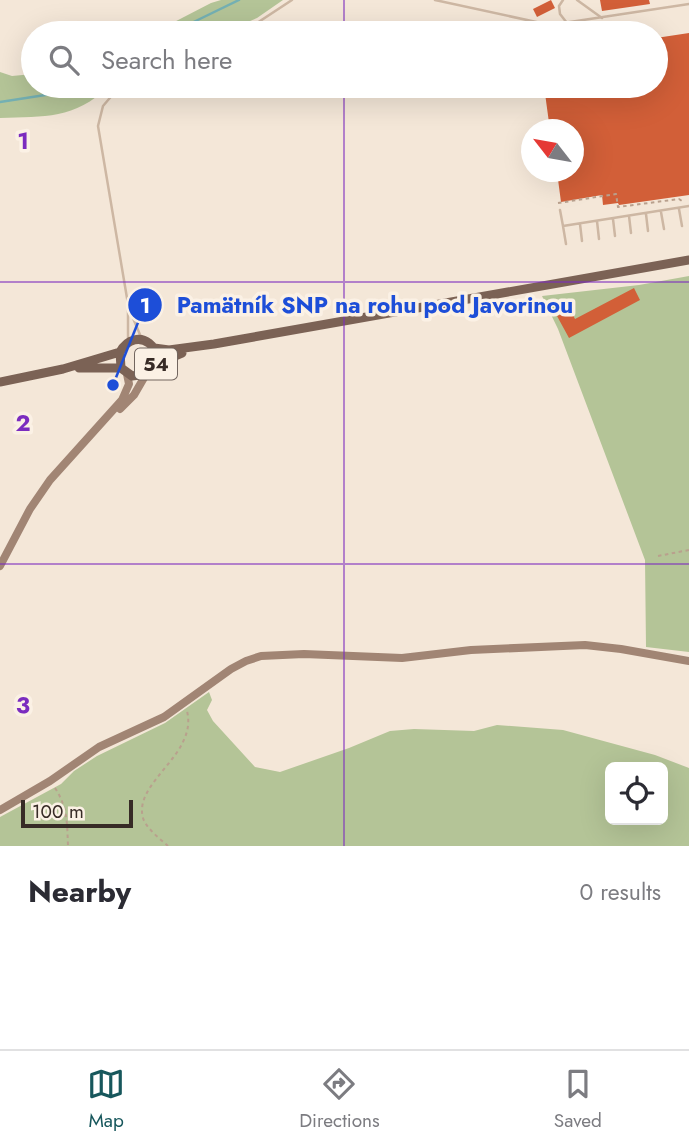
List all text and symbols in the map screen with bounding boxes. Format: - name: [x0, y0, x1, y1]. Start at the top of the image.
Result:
- search box: [21, 21, 668, 98]
- icon: search: [45, 41, 83, 79]
- text: Search here: [101, 41, 233, 79]
- north arrow: [521, 119, 584, 182]
- text: 1: [17, 124, 29, 158]
- callout: Pamätník SNP na rohu pod Javorinou: [127, 283, 587, 327]
- text: Pamätník SNP na rohu pod Javorinou: [177, 288, 573, 322]
- text: 1: [140, 291, 150, 321]
- road number: 54: [135, 348, 177, 380]
- text: 2: [15, 406, 31, 440]
- text: 3: [16, 688, 30, 722]
- map controls: [605, 762, 668, 825]
- button: locate: [605, 762, 668, 825]
- scale bar: [21, 797, 133, 829]
- text: 100 m: [32, 798, 84, 825]
- text: Nearby: [28, 870, 131, 913]
- text: 0 results: [579, 875, 661, 909]
- tab: Map: [87, 1065, 125, 1134]
- tab: Directions: [299, 1065, 380, 1134]
- tab: Saved: [554, 1065, 602, 1134]

